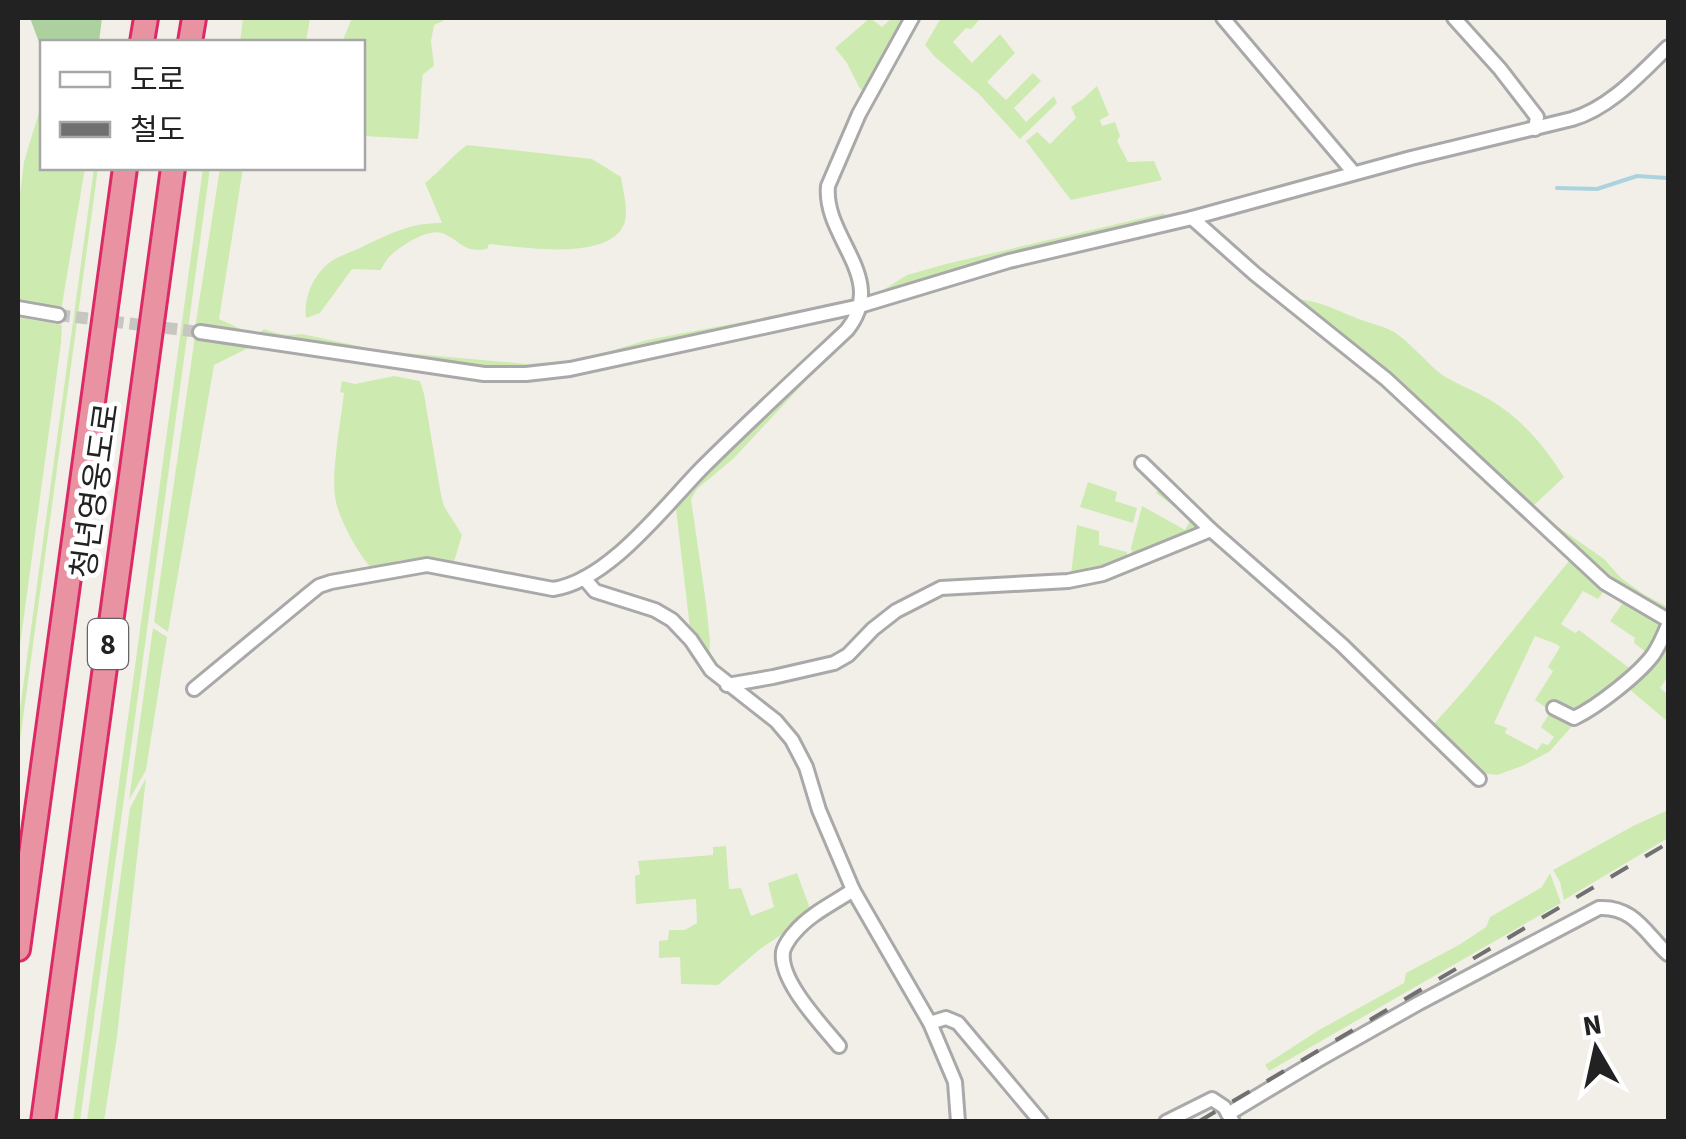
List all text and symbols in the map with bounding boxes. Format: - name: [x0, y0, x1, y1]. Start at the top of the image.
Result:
- legend: [40, 40, 365, 170]
- text: 도로: [130, 59, 185, 102]
- text: 철도: [130, 109, 185, 152]
- street label: 청년영웅도로: [61, 400, 131, 582]
- road number: 8: [88, 619, 128, 669]
- north arrow: [1546, 999, 1646, 1099]
- text: N: [1580, 1004, 1605, 1047]

